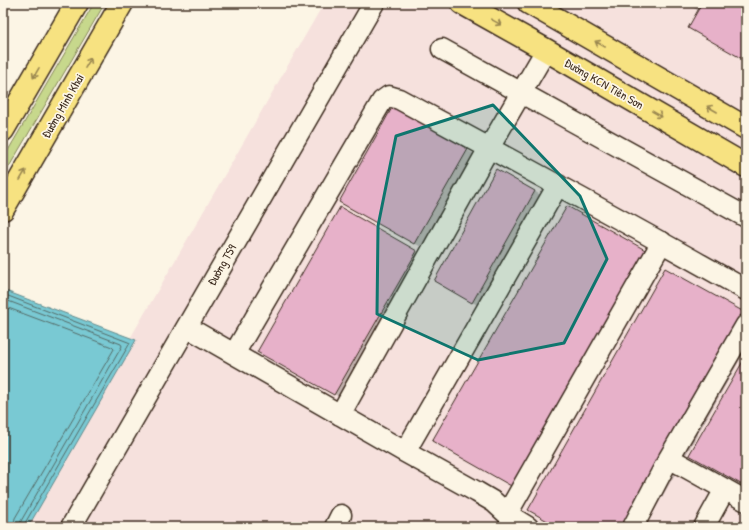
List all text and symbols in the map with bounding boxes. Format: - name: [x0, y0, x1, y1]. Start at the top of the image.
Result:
- one-way arrow: [490, 19, 502, 27]
- one-way arrow: [594, 39, 606, 47]
- street label: Đường KCN Tiên Sơn: [562, 54, 647, 113]
- one-way arrow: [84, 57, 92, 69]
- one-way arrow: [32, 67, 40, 79]
- street label: Đường Minh Khai: [37, 71, 88, 141]
- one-way arrow: [706, 104, 718, 112]
- one-way arrow: [651, 111, 663, 119]
- one-way arrow: [19, 169, 27, 181]
- street label: Đường TS9: [203, 240, 241, 289]

